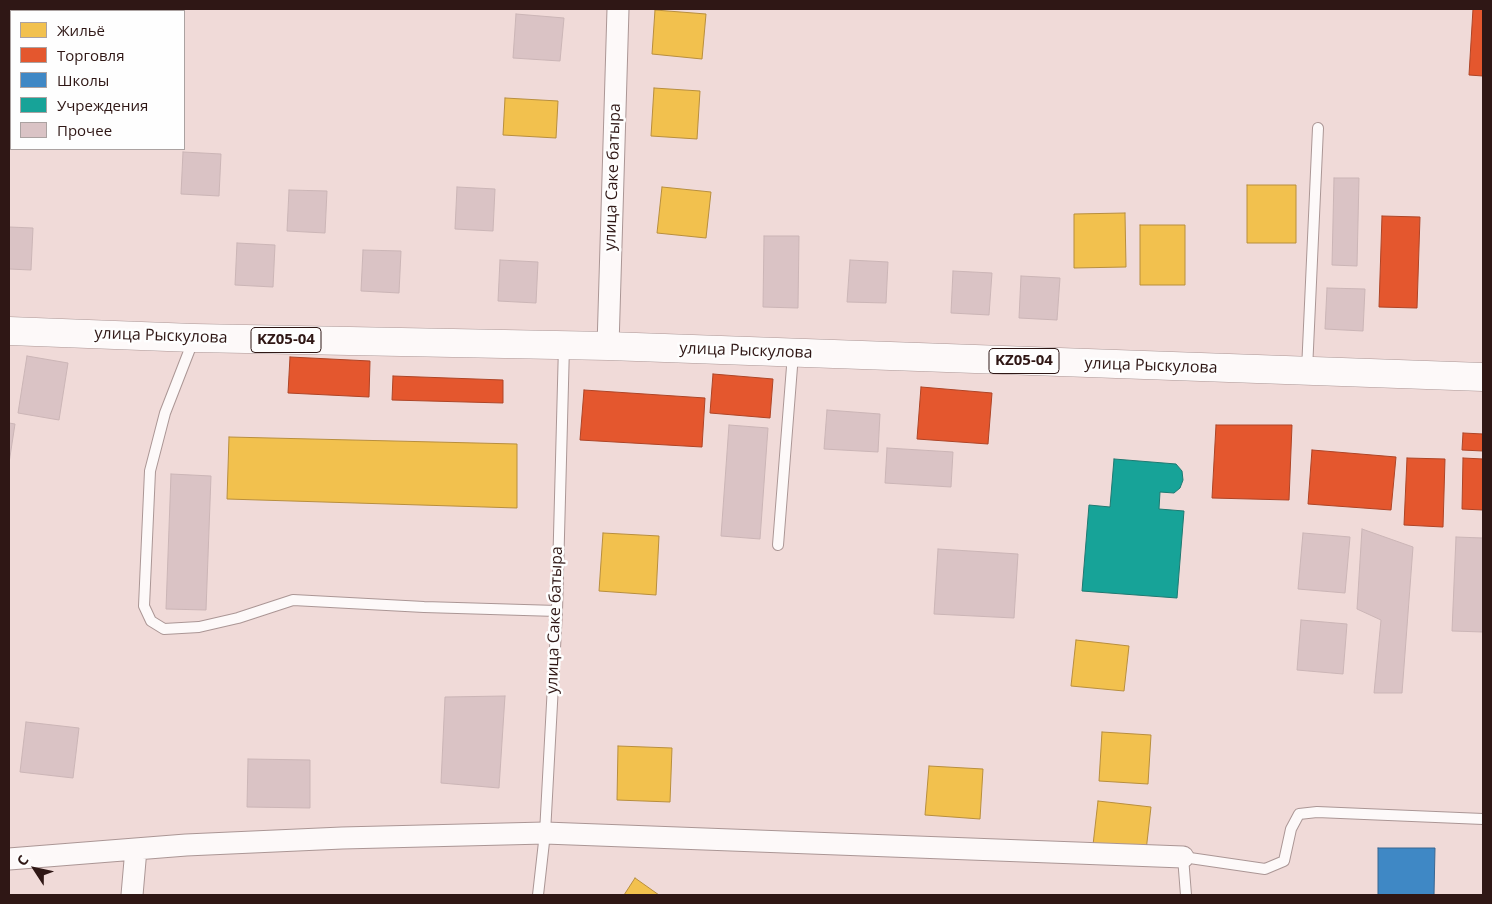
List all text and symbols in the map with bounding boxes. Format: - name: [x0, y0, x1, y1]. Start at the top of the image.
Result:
- legend: [10, 10, 185, 150]
- text: Жильё: [57, 20, 105, 40]
- text: Торговля: [57, 45, 124, 65]
- text: Школы: [57, 70, 109, 90]
- text: Учреждения: [57, 95, 148, 115]
- street label: улица Саке батыра: [601, 103, 625, 251]
- text: Прочее: [57, 120, 112, 140]
- street label: улица Рыскулова: [94, 324, 228, 348]
- road number: KZ05-04: [251, 328, 321, 352]
- street label: улица Рыскулова: [679, 339, 813, 363]
- road number: KZ05-04: [989, 348, 1059, 374]
- street label: улица Рыскулова: [1084, 354, 1218, 378]
- street label: улица Саке батыра: [543, 546, 567, 694]
- north arrow: [10, 844, 60, 894]
- text: С: [12, 851, 33, 869]

